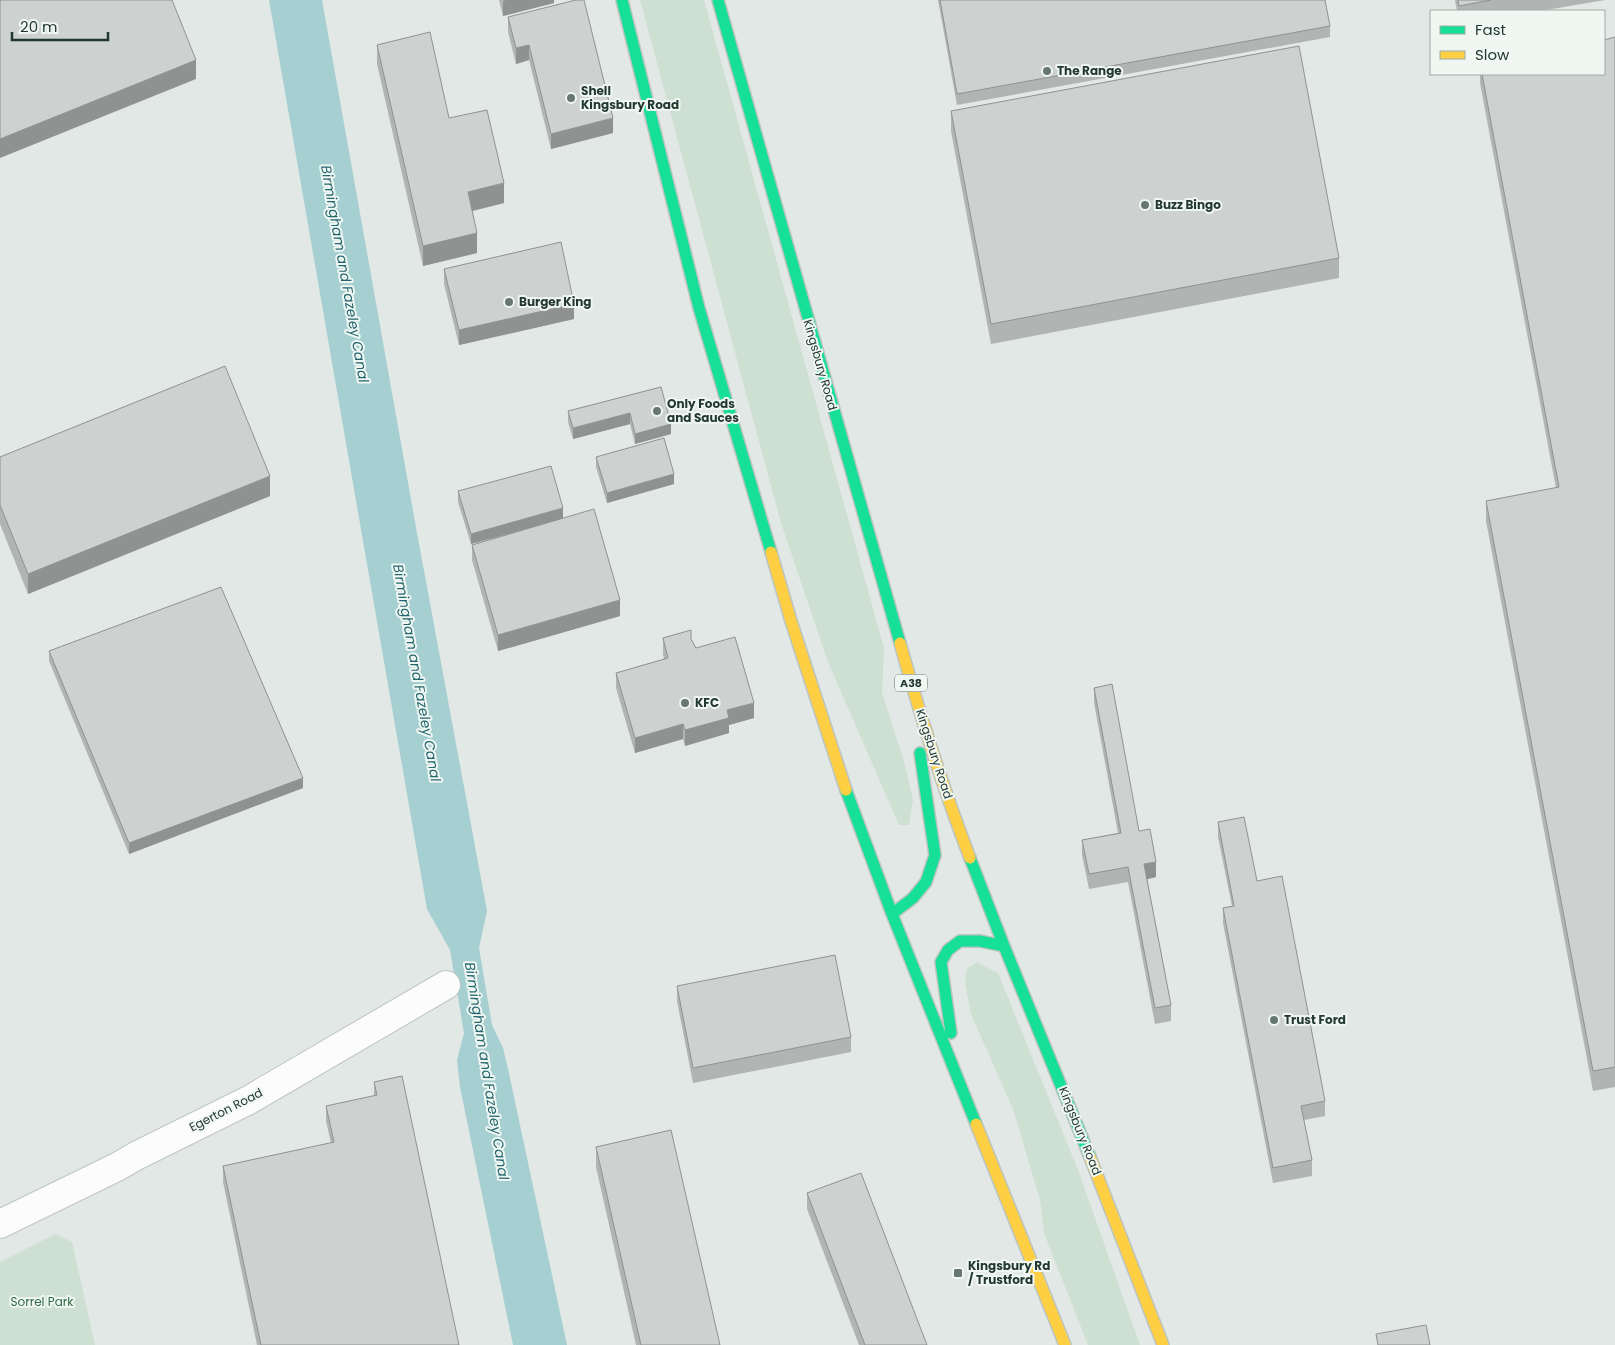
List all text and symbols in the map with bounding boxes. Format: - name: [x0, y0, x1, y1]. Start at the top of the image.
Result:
- scale bar: [12, 10, 109, 42]
- legend: [1430, 10, 1605, 75]
- text: 20 m: [20, 16, 58, 37]
- text: Fast: [1475, 19, 1506, 40]
- text: Slow: [1475, 44, 1510, 65]
- place label: The Range: [1057, 62, 1122, 79]
- marker: The Range: [1041, 65, 1053, 77]
- place label: Shell Kingsbury Road: [581, 82, 679, 113]
- marker: Shell Kingsbury Road: [565, 92, 577, 104]
- water label: Birmingham and Fazeley Canal: [316, 164, 374, 385]
- place label: Buzz Bingo: [1155, 196, 1221, 213]
- marker: Buzz Bingo: [1139, 199, 1151, 211]
- place label: Burger King: [519, 293, 592, 310]
- marker: Burger King: [503, 296, 515, 308]
- street label: Kingsbury Road: [799, 318, 842, 412]
- place label: Only Foods and Sauces: [667, 395, 739, 426]
- marker: Only Foods and Sauces: [651, 405, 663, 417]
- water label: Birmingham and Fazeley Canal: [388, 563, 446, 784]
- road number: A38: [895, 674, 927, 691]
- place label: KFC: [695, 694, 719, 711]
- marker: KFC: [679, 697, 691, 709]
- street label: Kingsbury Road: [912, 707, 957, 801]
- water label: Birmingham and Fazeley Canal: [460, 961, 514, 1182]
- place label: Trust Ford: [1284, 1011, 1346, 1028]
- marker: Trust Ford: [1268, 1014, 1280, 1026]
- street label: Egerton Road: [186, 1084, 265, 1135]
- street label: Kingsbury Road: [1055, 1084, 1106, 1177]
- place label: Kingsbury Rd / Trustford: [968, 1257, 1050, 1288]
- marker: Kingsbury Rd / Trustford: [952, 1267, 964, 1279]
- park label: Sorrel Park: [11, 1293, 74, 1310]

